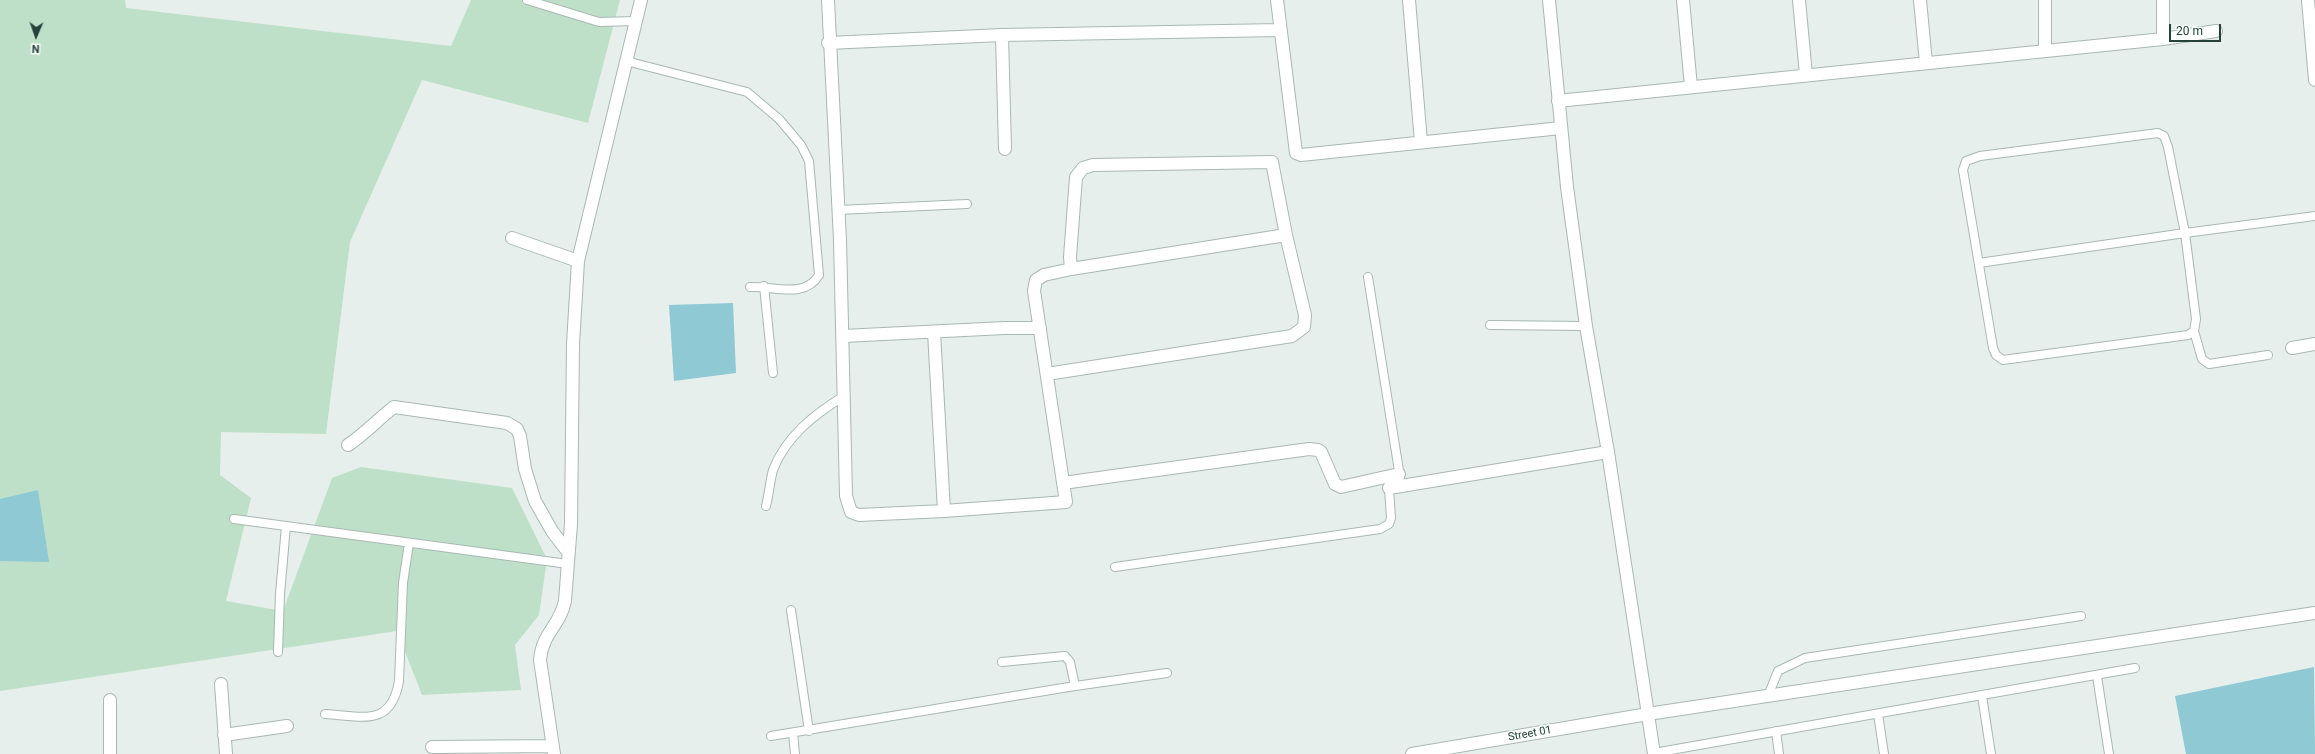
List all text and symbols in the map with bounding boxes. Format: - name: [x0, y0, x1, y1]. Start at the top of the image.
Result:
- north arrow: [16, 16, 56, 56]
- scale bar: [2171, 16, 2223, 42]
- text: 20 m: [2176, 24, 2203, 38]
- text: N: [31, 42, 40, 55]
- street label: Street 01: [1507, 724, 1553, 744]

